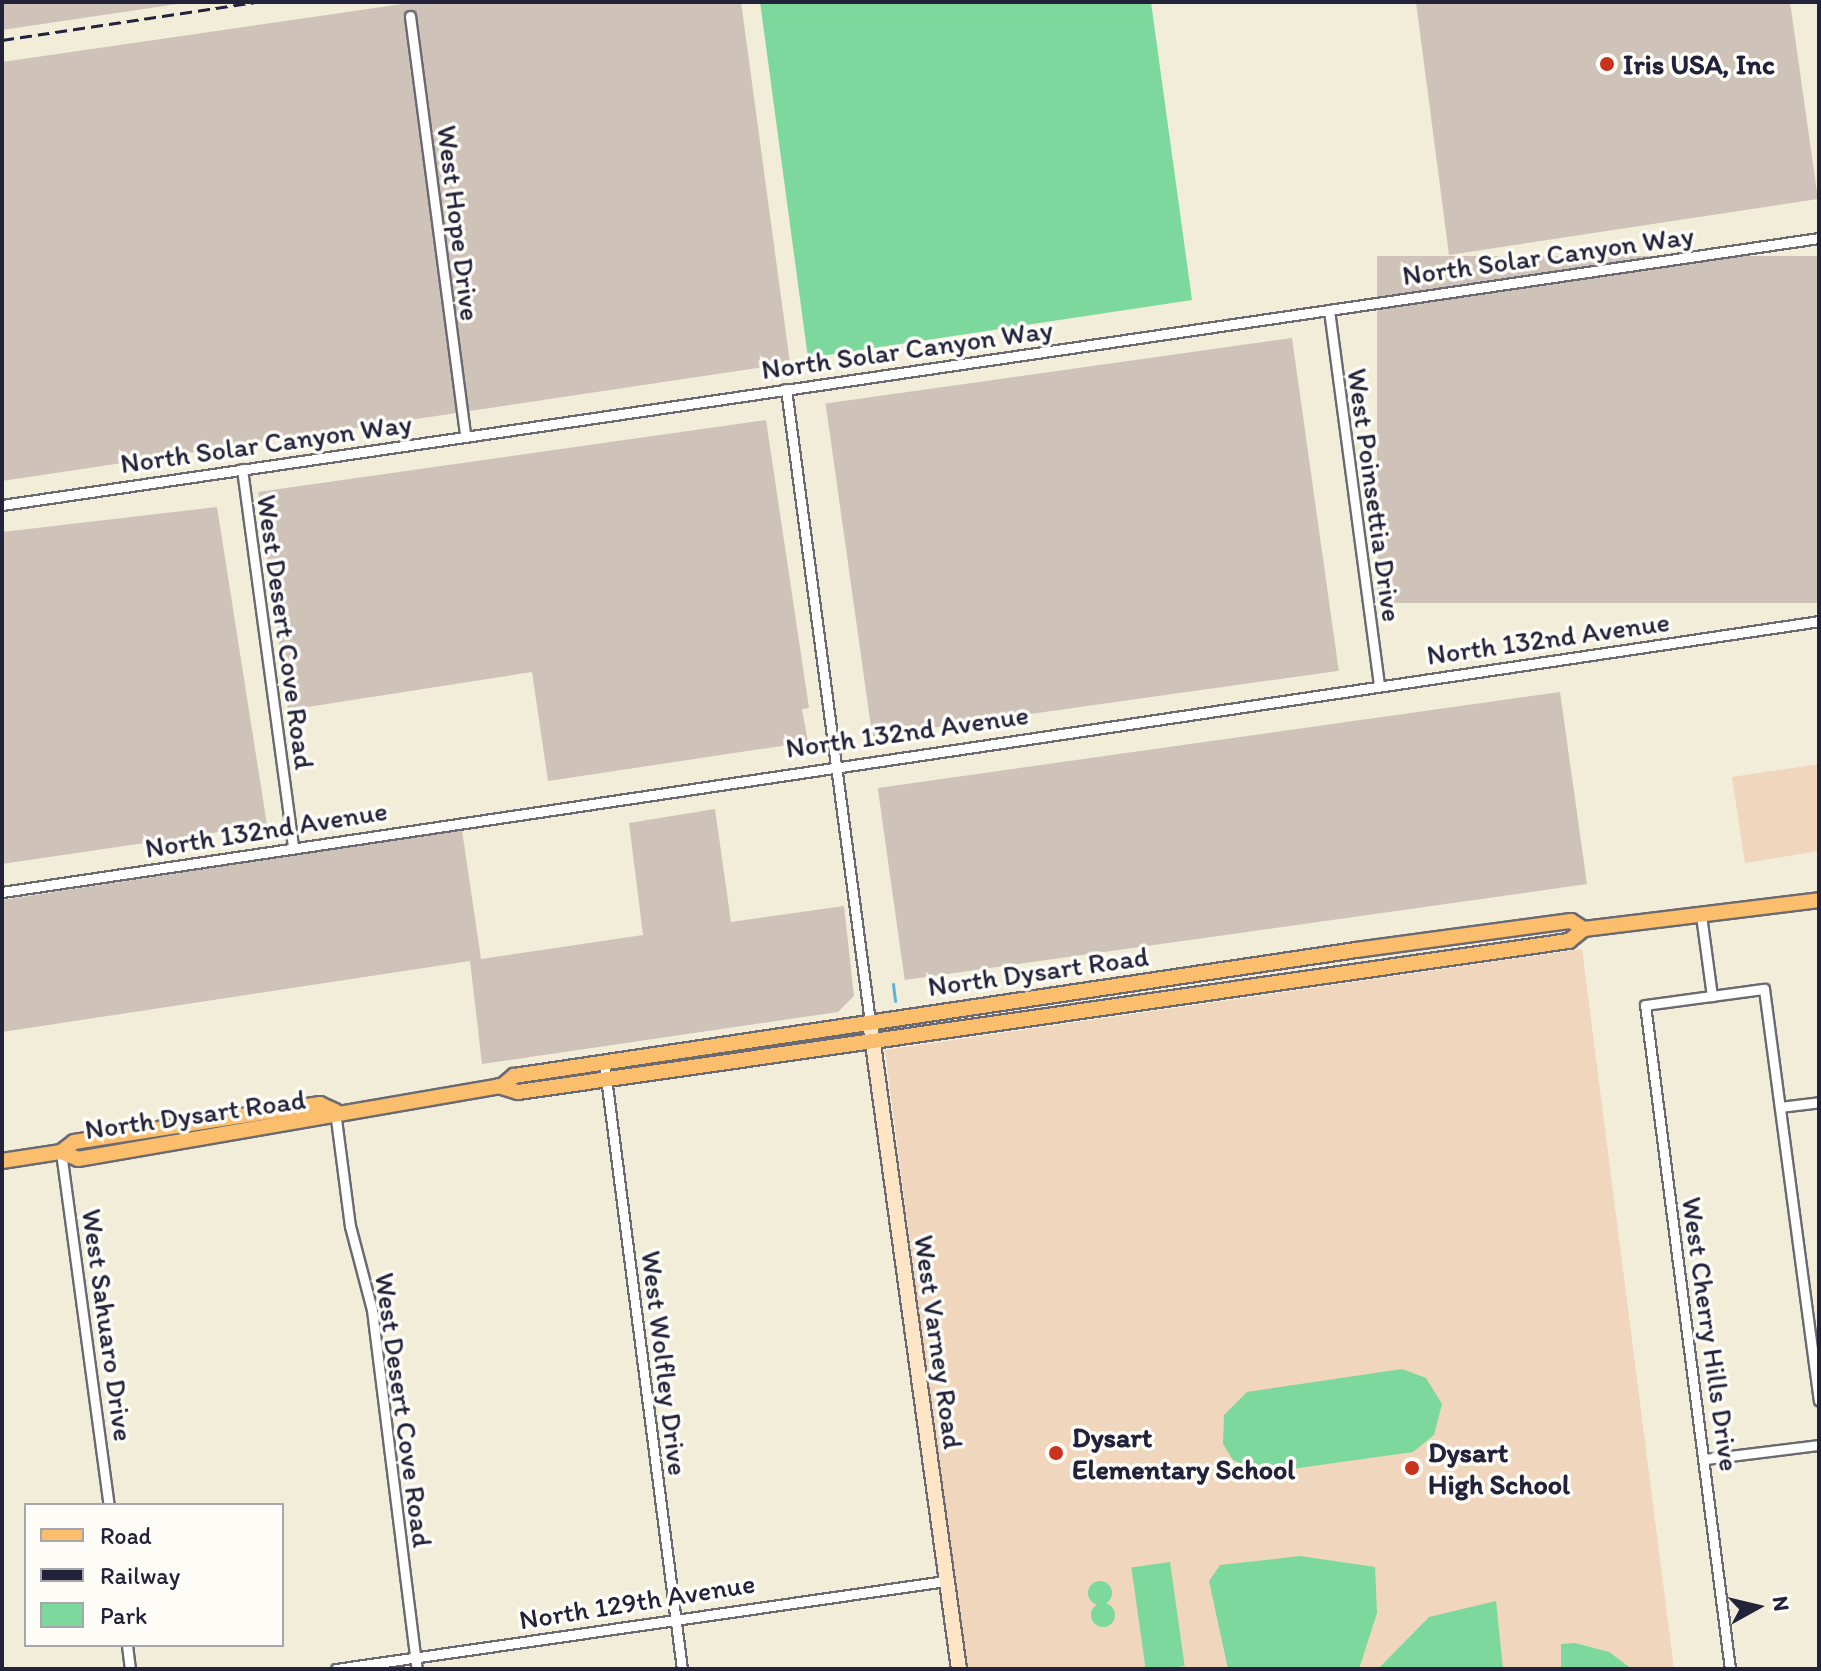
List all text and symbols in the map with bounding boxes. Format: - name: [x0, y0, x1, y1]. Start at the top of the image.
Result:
- place label: Iris USA, Inc: [1623, 47, 1775, 81]
- marker: Iris USA, Inc: [1598, 55, 1616, 73]
- street label: West Hope Drive: [430, 123, 488, 323]
- street label: North Solar Canyon Way: [1401, 218, 1695, 292]
- street label: North Solar Canyon Way: [760, 312, 1054, 386]
- street label: West Poinsettia Drive: [1341, 367, 1409, 623]
- street label: North Solar Canyon Way: [119, 406, 413, 480]
- street label: West Desert Cove Road: [250, 493, 322, 771]
- street label: North 132nd Avenue: [1425, 604, 1671, 672]
- street label: North 132nd Avenue: [784, 697, 1030, 765]
- street label: North 132nd Avenue: [143, 793, 389, 865]
- street label: North Dysart Road: [925, 939, 1151, 1003]
- street label: North Dysart Road: [82, 1082, 308, 1146]
- street label: West Cherry Hills Drive: [1675, 1194, 1747, 1474]
- street label: West Sahuaro Drive: [75, 1206, 141, 1444]
- street label: West Varney Road: [907, 1233, 971, 1451]
- street label: West Wolfley Drive: [635, 1249, 695, 1477]
- street label: West Desert Cove Road: [368, 1271, 440, 1549]
- place label: Dysart Elementary School: [1072, 1420, 1295, 1486]
- place label: Dysart High School: [1428, 1435, 1569, 1501]
- marker: Dysart Elementary School: [1047, 1444, 1065, 1462]
- marker: Dysart High School: [1403, 1459, 1421, 1477]
- legend: [24, 1503, 284, 1647]
- text: Road: [100, 1521, 152, 1550]
- text: Railway: [100, 1561, 180, 1590]
- street label: North 129th Avenue: [517, 1566, 757, 1636]
- north arrow: [1717, 1567, 1797, 1647]
- text: N: [1767, 1594, 1796, 1613]
- text: Park: [100, 1601, 147, 1630]

